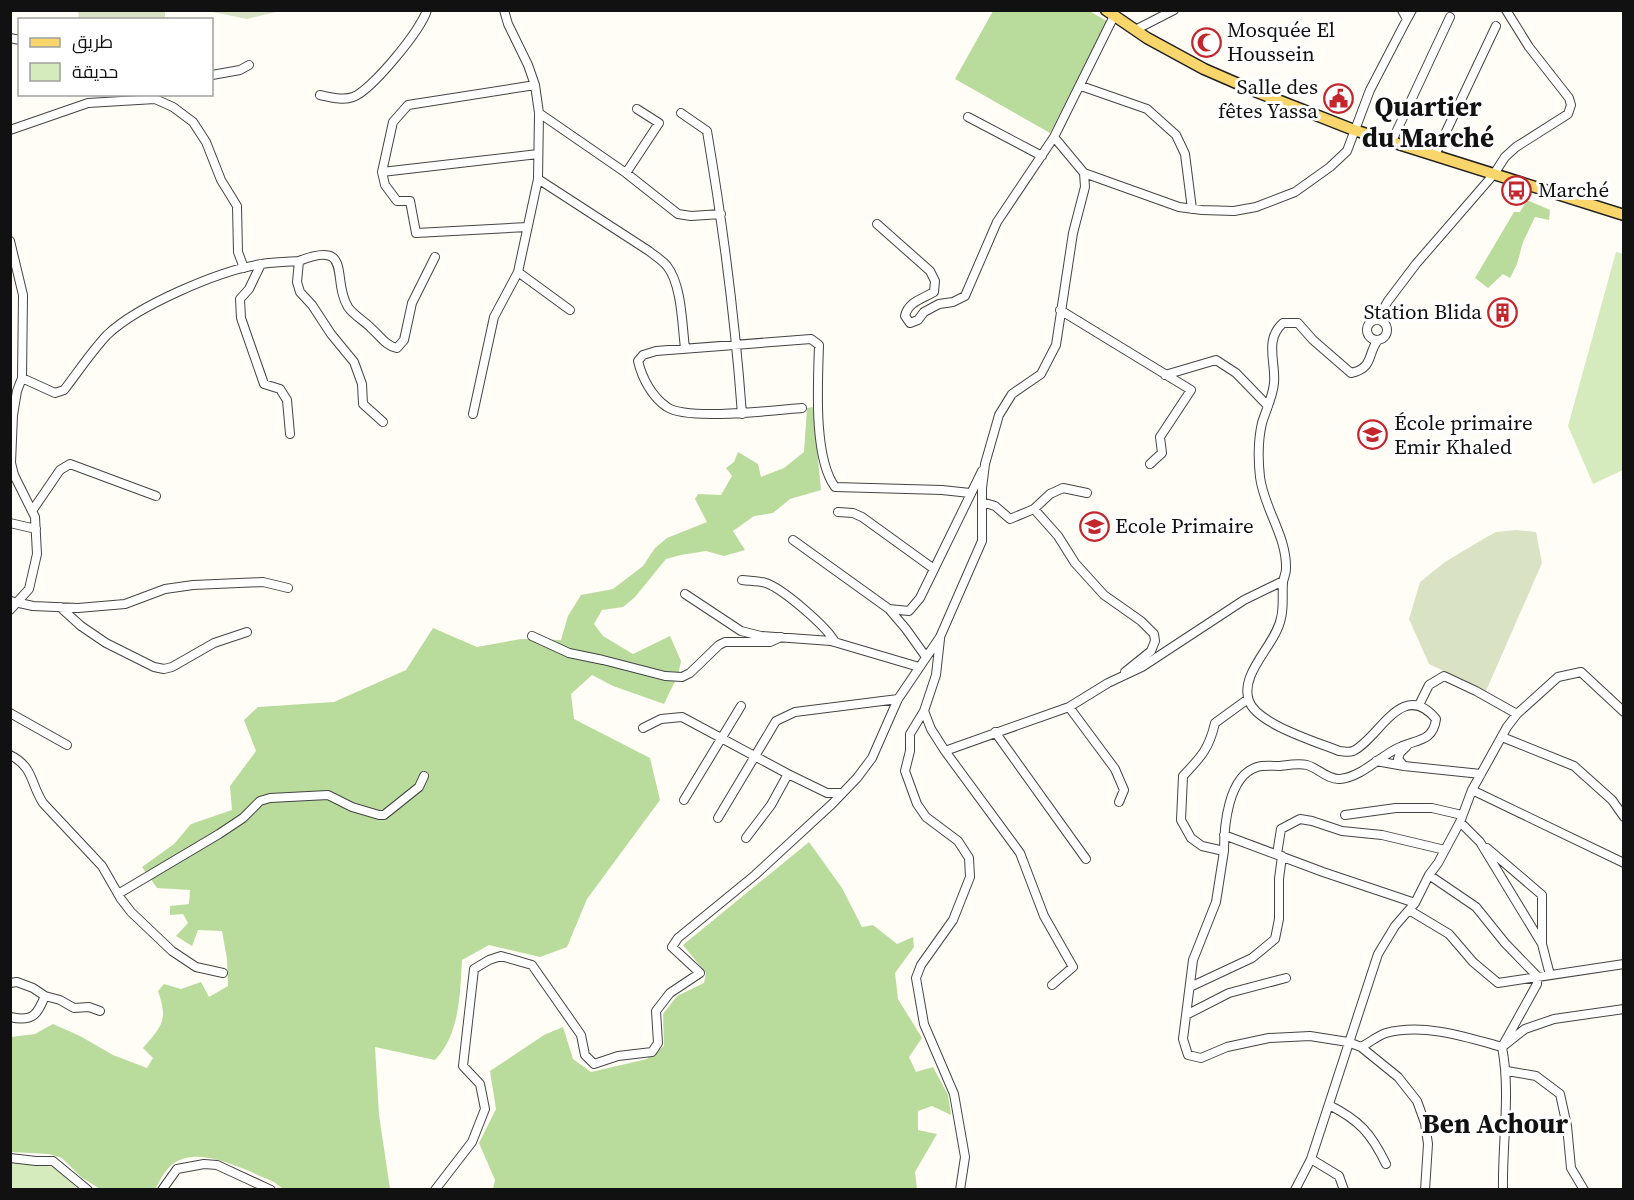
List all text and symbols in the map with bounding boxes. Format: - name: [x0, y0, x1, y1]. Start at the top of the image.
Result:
- place label: Mosquée El Houssein: [1227, 15, 1335, 68]
- legend: [18, 18, 213, 96]
- mosque icon: Mosquée El Houssein: [1190, 26, 1222, 58]
- text: طريق: [72, 29, 113, 54]
- text: حديقة: [72, 59, 118, 84]
- place label: Salle des fêtes Yassa: [1218, 72, 1318, 125]
- public building icon: Salle des fêtes Yassa: [1323, 83, 1355, 115]
- district label: Quartier du Marché: [1362, 88, 1494, 156]
- bus stop icon: Marché: [1501, 174, 1533, 206]
- place label: Marché: [1538, 175, 1609, 204]
- building icon: Station Blida: [1487, 296, 1519, 328]
- place label: Station Blida: [1364, 297, 1482, 326]
- place label: École primaire Emir Khaled: [1394, 408, 1533, 461]
- school or university icon: École primaire Emir Khaled: [1357, 419, 1389, 451]
- school or university icon: Ecole Primaire: [1078, 510, 1110, 542]
- place label: Ecole Primaire: [1115, 511, 1254, 540]
- district label: Ben Achour: [1422, 1105, 1568, 1142]

